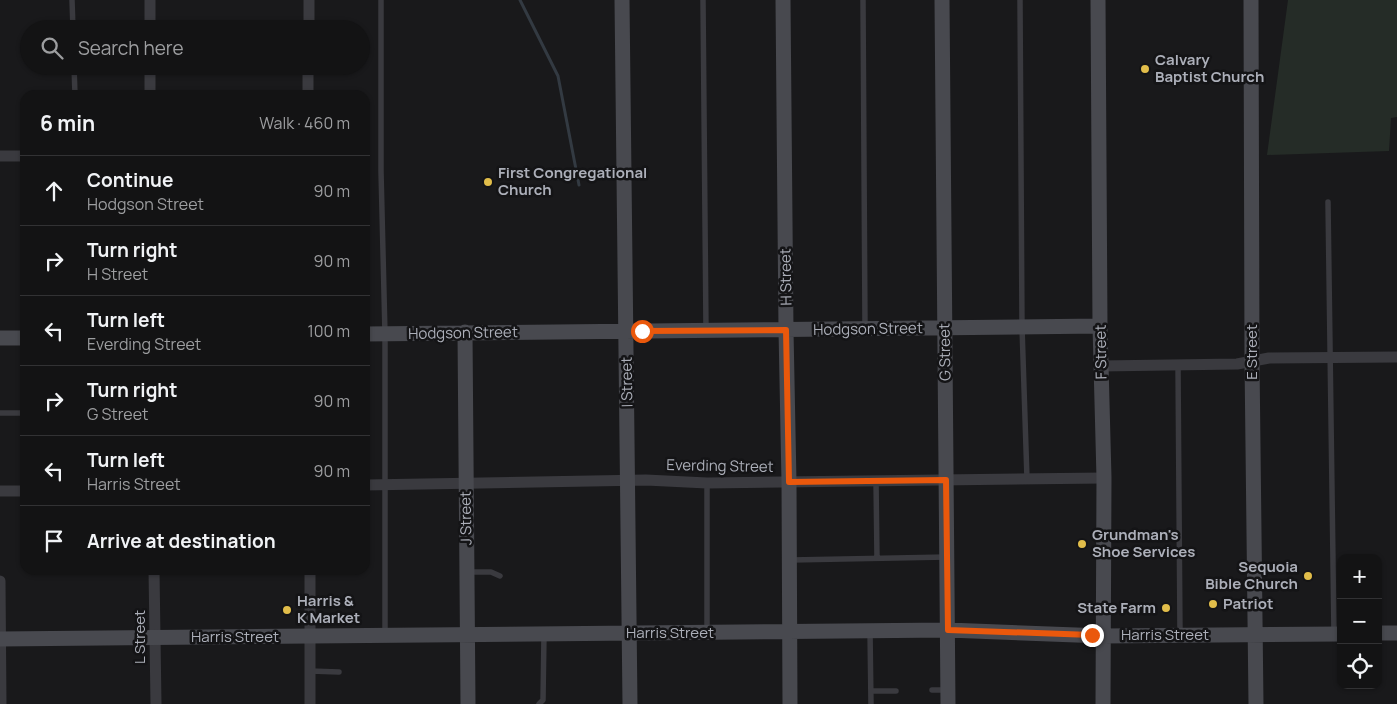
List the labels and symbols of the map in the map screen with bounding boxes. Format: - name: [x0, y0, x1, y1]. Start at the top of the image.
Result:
- place label: Calvary Baptist Church: [1155, 49, 1264, 87]
- marker: Calvary Baptist Church: [1139, 63, 1151, 75]
- place label: First Congregational Church: [498, 162, 647, 200]
- marker: First Congregational Church: [482, 176, 494, 188]
- street label: H Street: [775, 248, 796, 306]
- street label: Hodgson Street: [813, 317, 923, 340]
- route start: [631, 320, 654, 343]
- street label: Hodgson Street: [408, 321, 518, 344]
- street label: G Street: [933, 323, 956, 381]
- street label: E Street: [1241, 324, 1262, 380]
- street label: F Street: [1090, 325, 1111, 379]
- street label: I Street: [616, 357, 637, 407]
- street label: Everding Street: [666, 454, 774, 477]
- street label: J Street: [455, 491, 476, 545]
- place label: Grundman's Shoe Services: [1092, 524, 1195, 562]
- marker: Grundman's Shoe Services: [1076, 538, 1088, 550]
- place label: Sequoia Bible Church: [1205, 556, 1298, 594]
- marker: Sequoia Bible Church: [1302, 570, 1314, 582]
- place label: Harris & K Market: [297, 590, 360, 628]
- place label: Patriot: [1223, 593, 1273, 614]
- place label: State Farm: [1077, 597, 1156, 618]
- marker: Patriot: [1207, 598, 1219, 610]
- marker: State Farm: [1160, 602, 1172, 614]
- marker: Harris & K Market: [281, 604, 293, 616]
- street label: L Street: [129, 610, 150, 664]
- street label: Harris Street: [626, 622, 714, 643]
- route end: [1081, 624, 1104, 647]
- street label: Harris Street: [1121, 624, 1209, 645]
- street label: Harris Street: [191, 626, 279, 647]

